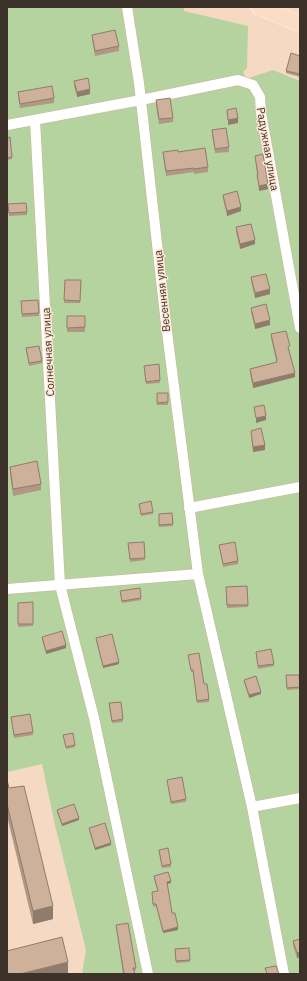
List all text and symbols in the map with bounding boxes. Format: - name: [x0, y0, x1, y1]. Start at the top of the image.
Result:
- street label: Радужная улица: [254, 106, 282, 192]
- street label: Весенняя улица: [151, 249, 173, 333]
- street label: Солнечная улица: [39, 307, 57, 397]

